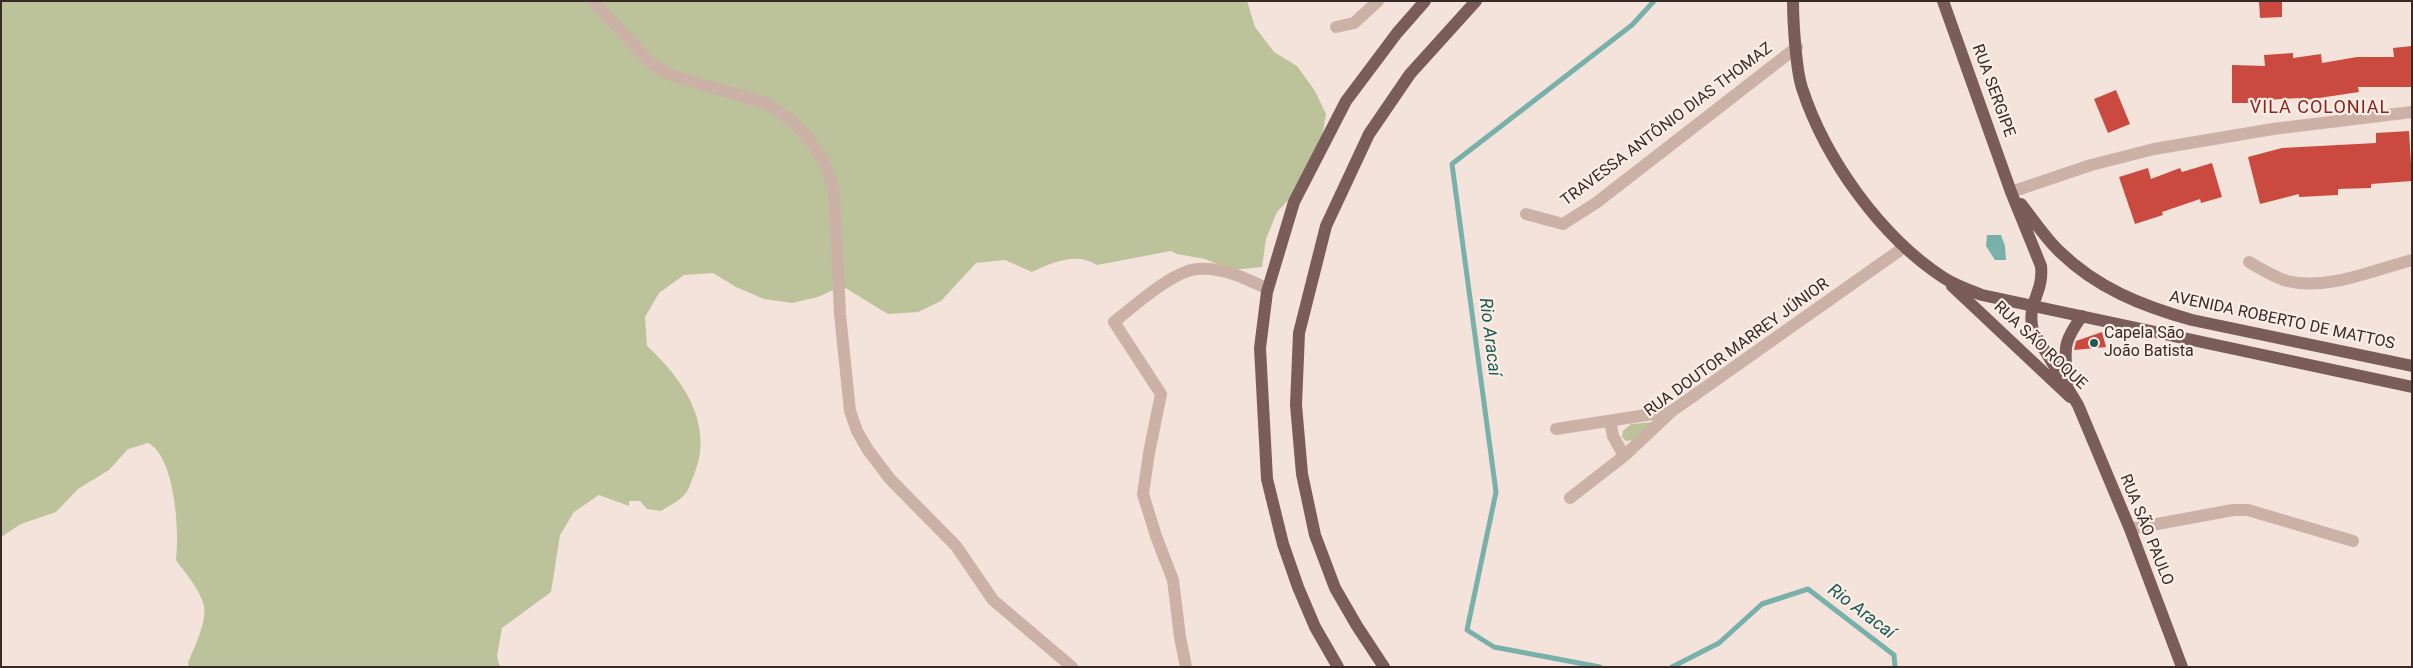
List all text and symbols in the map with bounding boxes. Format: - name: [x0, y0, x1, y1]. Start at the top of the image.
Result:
- street label: TRAVESSA ANTÔNIO DIAS THOMAZ: [1558, 39, 1776, 211]
- street label: RUA SERGIPE: [1967, 42, 2019, 140]
- district label: VILA COLONIAL: [2248, 97, 2392, 119]
- street label: RUA DOUTOR MARREY JÚNIOR: [1641, 275, 1833, 421]
- street label: AVENIDA ROBERTO DE MATTOS: [2168, 288, 2396, 354]
- water label: Rio Aracaí: [1473, 297, 1505, 377]
- street label: RUA SÃO ROQUE: [1989, 298, 2091, 394]
- place label: Capela São João Batista: [2104, 324, 2194, 362]
- marker: Capela São João Batista: [2088, 337, 2100, 349]
- street label: RUA SÃO PAULO: [2115, 472, 2177, 588]
- water label: Rio Aracaí: [1823, 580, 1899, 644]

